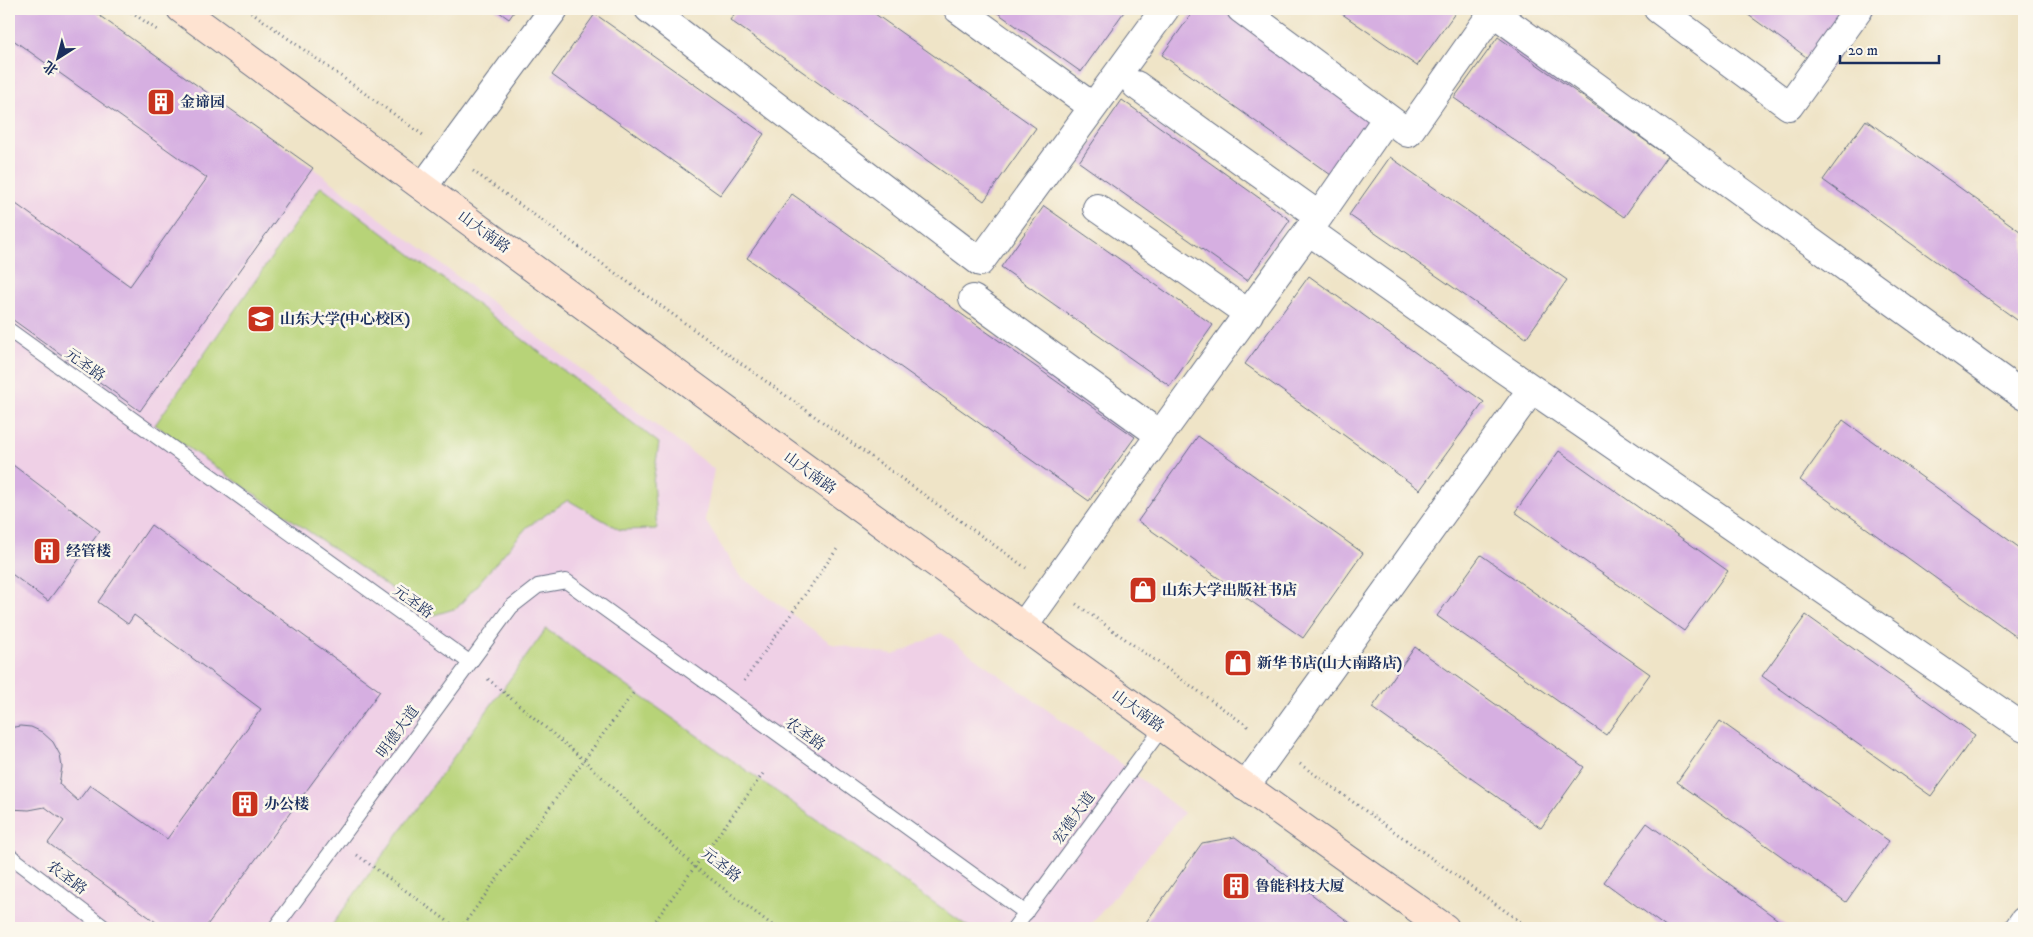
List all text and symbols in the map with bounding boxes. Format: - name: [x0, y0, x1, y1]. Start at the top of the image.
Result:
- north arrow: [32, 32, 82, 82]
- scale bar: [1840, 32, 1939, 64]
- text: 20 m: [1848, 41, 1878, 60]
- text: 北: [40, 56, 62, 79]
- building icon: 金谛园: [146, 87, 176, 117]
- place label: 金谛园: [180, 93, 225, 112]
- street label: 山大南路: [454, 207, 514, 257]
- school or university icon: 山东大学(中心校区): [246, 304, 276, 334]
- place label: 山东大学(中心校区): [280, 310, 410, 329]
- street label: 元圣路: [61, 344, 109, 386]
- street label: 山大南路: [780, 448, 840, 498]
- building icon: 经管楼: [32, 536, 62, 566]
- place label: 经管楼: [66, 542, 111, 561]
- shop icon: 山东大学出版社书店: [1128, 575, 1158, 605]
- street label: 元圣路: [389, 581, 437, 623]
- place label: 山东大学出版社书店: [1162, 581, 1297, 600]
- shop icon: 新华书店(山大南路店): [1223, 648, 1253, 678]
- place label: 新华书店(山大南路店): [1257, 654, 1402, 673]
- street label: 山大南路: [1108, 686, 1168, 736]
- street label: 明德大道: [373, 702, 423, 762]
- street label: 农圣路: [781, 713, 829, 755]
- street label: 宏德大道: [1049, 788, 1099, 848]
- building icon: 办公楼: [230, 789, 260, 819]
- place label: 办公楼: [264, 795, 309, 814]
- street label: 元圣路: [697, 844, 745, 886]
- street label: 农圣路: [43, 857, 91, 899]
- building icon: 鲁能科技大厦: [1221, 871, 1251, 901]
- place label: 鲁能科技大厦: [1255, 877, 1345, 896]

